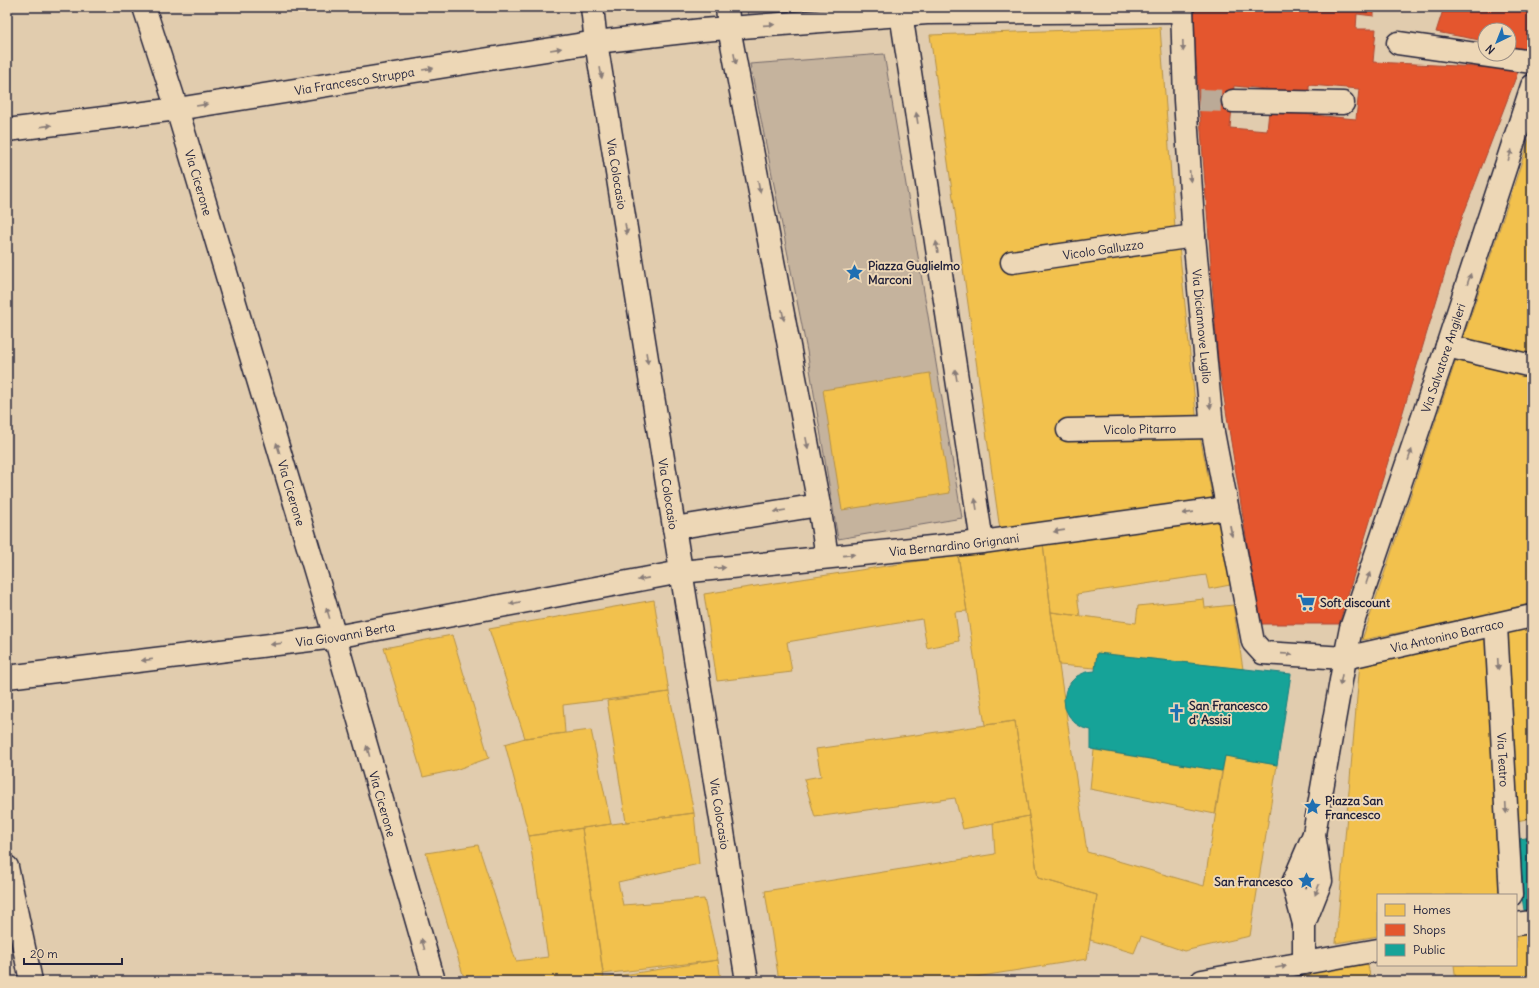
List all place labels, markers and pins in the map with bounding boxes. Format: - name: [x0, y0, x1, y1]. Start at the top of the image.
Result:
- place label: Piazza Guglielmo Marconi: [868, 258, 960, 287]
- place icon: Piazza Guglielmo Marconi: [845, 262, 865, 282]
- supermarket icon: Soft discount: [1297, 592, 1317, 612]
- place label: Soft discount: [1320, 595, 1391, 610]
- place label: San Francesco d' Assisi: [1189, 698, 1268, 727]
- church icon: San Francesco d' Assisi: [1166, 702, 1186, 722]
- place label: Piazza San Francesco: [1325, 793, 1383, 822]
- place icon: Piazza San Francesco: [1302, 797, 1322, 817]
- place icon: San Francesco: [1296, 871, 1316, 891]
- place label: San Francesco: [1214, 874, 1293, 889]

